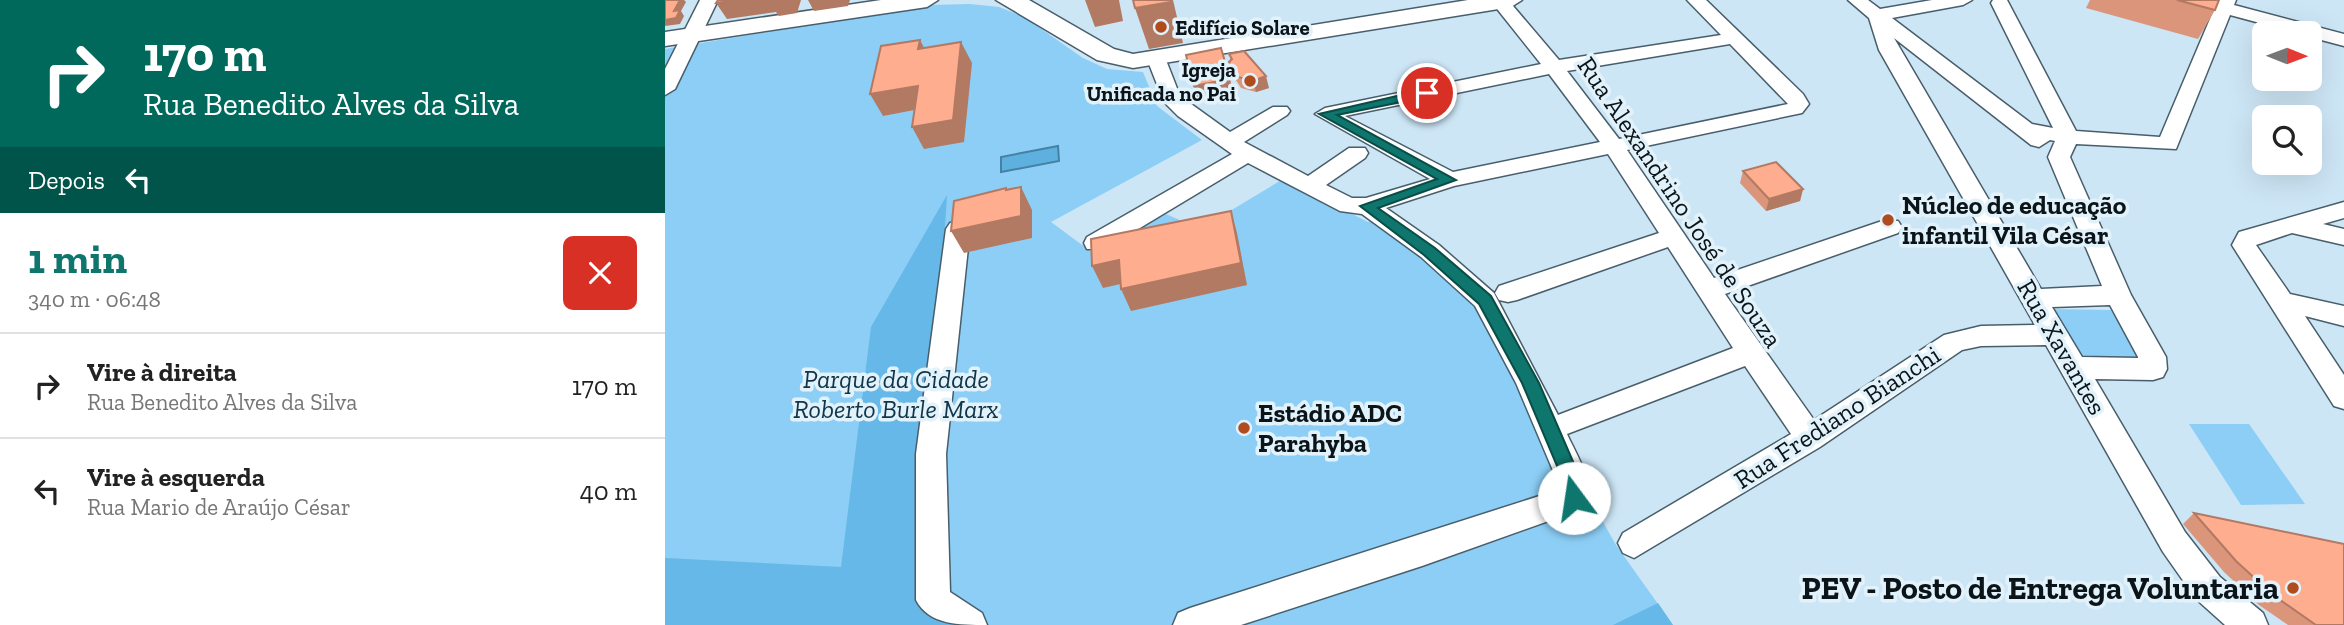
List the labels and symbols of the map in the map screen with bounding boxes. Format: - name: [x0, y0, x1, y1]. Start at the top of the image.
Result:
- place label: Edifício Solare: [1175, 15, 1310, 40]
- marker: Edifício Solare: [1153, 19, 1169, 35]
- north arrow: [2252, 21, 2322, 91]
- street label: Rua Alexandrino José de Souza: [1571, 51, 1790, 354]
- place label: Igreja Unificada no Pai: [1086, 57, 1236, 106]
- pin: [1397, 63, 1457, 123]
- marker: Igreja Unificada no Pai: [1242, 73, 1258, 89]
- place label: Núcleo de educação infantil Vila César: [1902, 189, 2127, 251]
- marker: Núcleo de educação infantil Vila César: [1880, 212, 1896, 228]
- street label: Rua Xavantes: [2010, 274, 2114, 420]
- street label: Rua Frediano Bianchi: [1728, 338, 1946, 496]
- park label: Parque da Cidade Roberto Burle Marx: [793, 363, 999, 425]
- place label: Estádio ADC Parahyba: [1258, 397, 1402, 459]
- marker: Estádio ADC Parahyba: [1236, 420, 1252, 436]
- position arrow: [1537, 461, 1611, 535]
- place label: PEV - Posto de Entrega Voluntaria: [1801, 569, 2279, 607]
- marker: PEV - Posto de Entrega Voluntaria: [2285, 580, 2301, 596]

